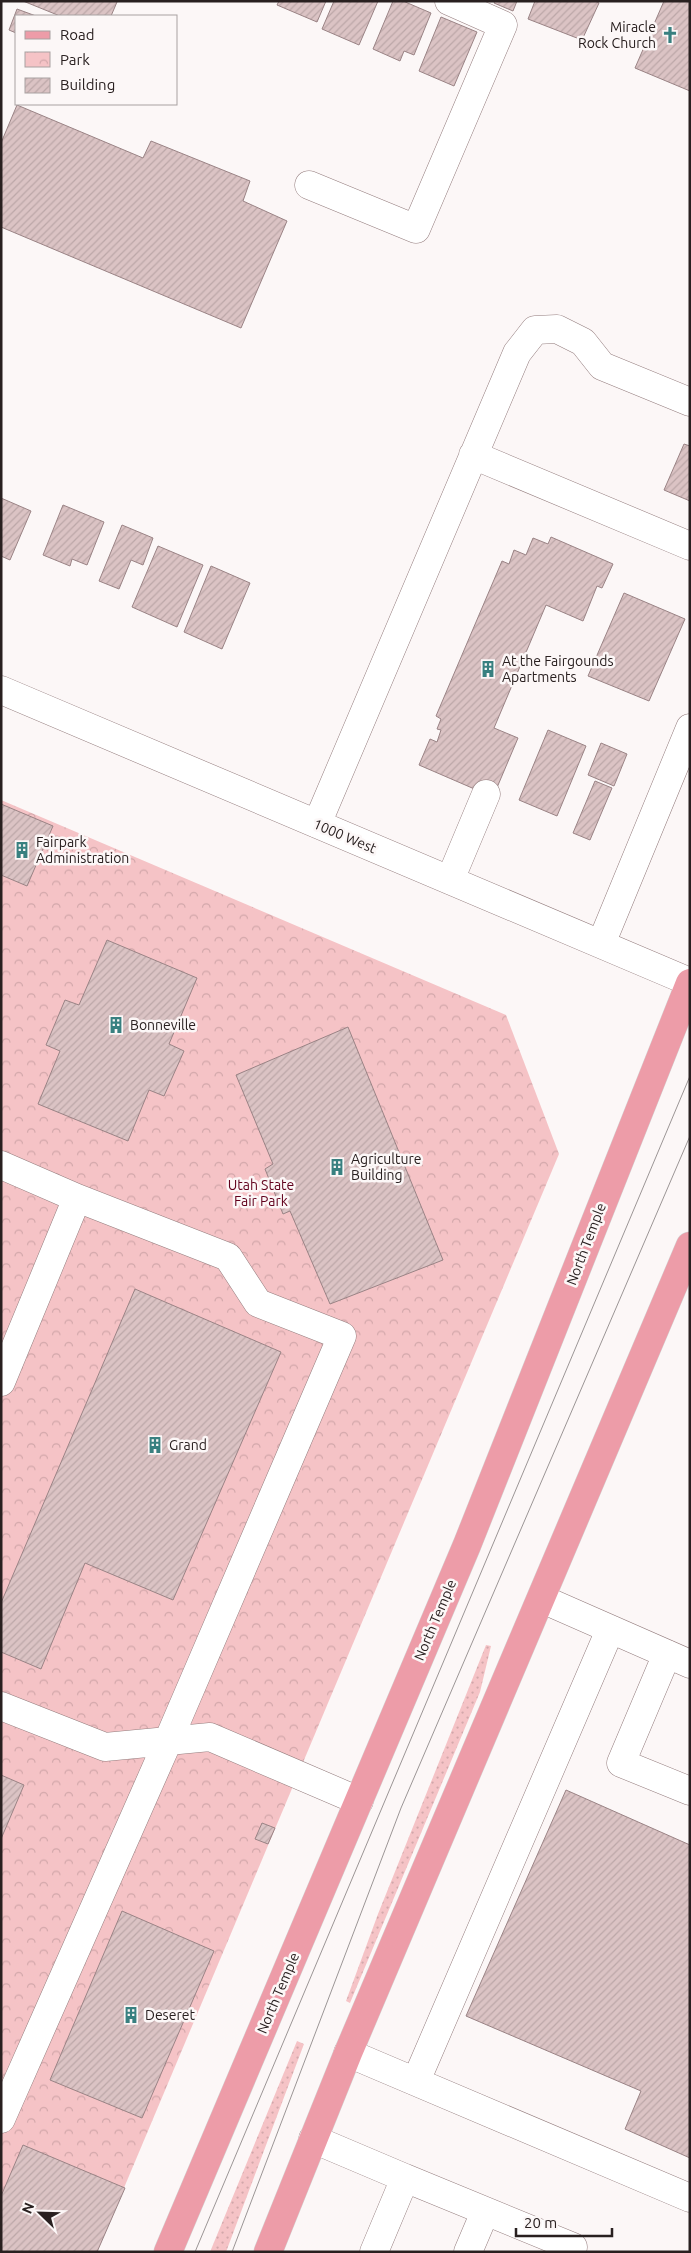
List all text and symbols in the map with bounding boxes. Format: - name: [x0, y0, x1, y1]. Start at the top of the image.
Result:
- legend: [15, 15, 178, 105]
- place label: Miracle Rock Church: [578, 19, 656, 51]
- church icon: Miracle Rock Church: [660, 25, 680, 45]
- text: Road: [60, 26, 95, 43]
- text: Park: [60, 51, 90, 68]
- text: Building: [60, 76, 115, 93]
- place label: At the Fairgounds Apartments: [502, 653, 613, 685]
- building icon: At the Fairgounds Apartments: [478, 659, 498, 679]
- street label: 1000 West: [311, 816, 379, 857]
- place label: Fairpark Administration: [36, 834, 129, 866]
- building icon: Fairpark Administration: [12, 840, 32, 860]
- building icon: Bonneville: [106, 1015, 126, 1035]
- place label: Bonneville: [130, 1017, 196, 1033]
- place label: Agriculture Building: [351, 1151, 422, 1183]
- building icon: Agriculture Building: [327, 1157, 347, 1177]
- park label: Utah State Fair Park: [228, 1177, 294, 1209]
- street label: North Temple: [563, 1201, 609, 1287]
- building icon: Grand: [145, 1435, 165, 1455]
- place label: Grand: [169, 1437, 207, 1453]
- street label: North Temple: [411, 1577, 459, 1663]
- street label: North Temple: [254, 1950, 302, 2036]
- building icon: Deseret: [121, 2005, 141, 2025]
- place label: Deseret: [145, 2007, 195, 2023]
- north arrow: [15, 2188, 65, 2238]
- text: N: [19, 2200, 37, 2216]
- scale bar: [516, 2206, 612, 2238]
- text: 20 m: [524, 2214, 557, 2231]

